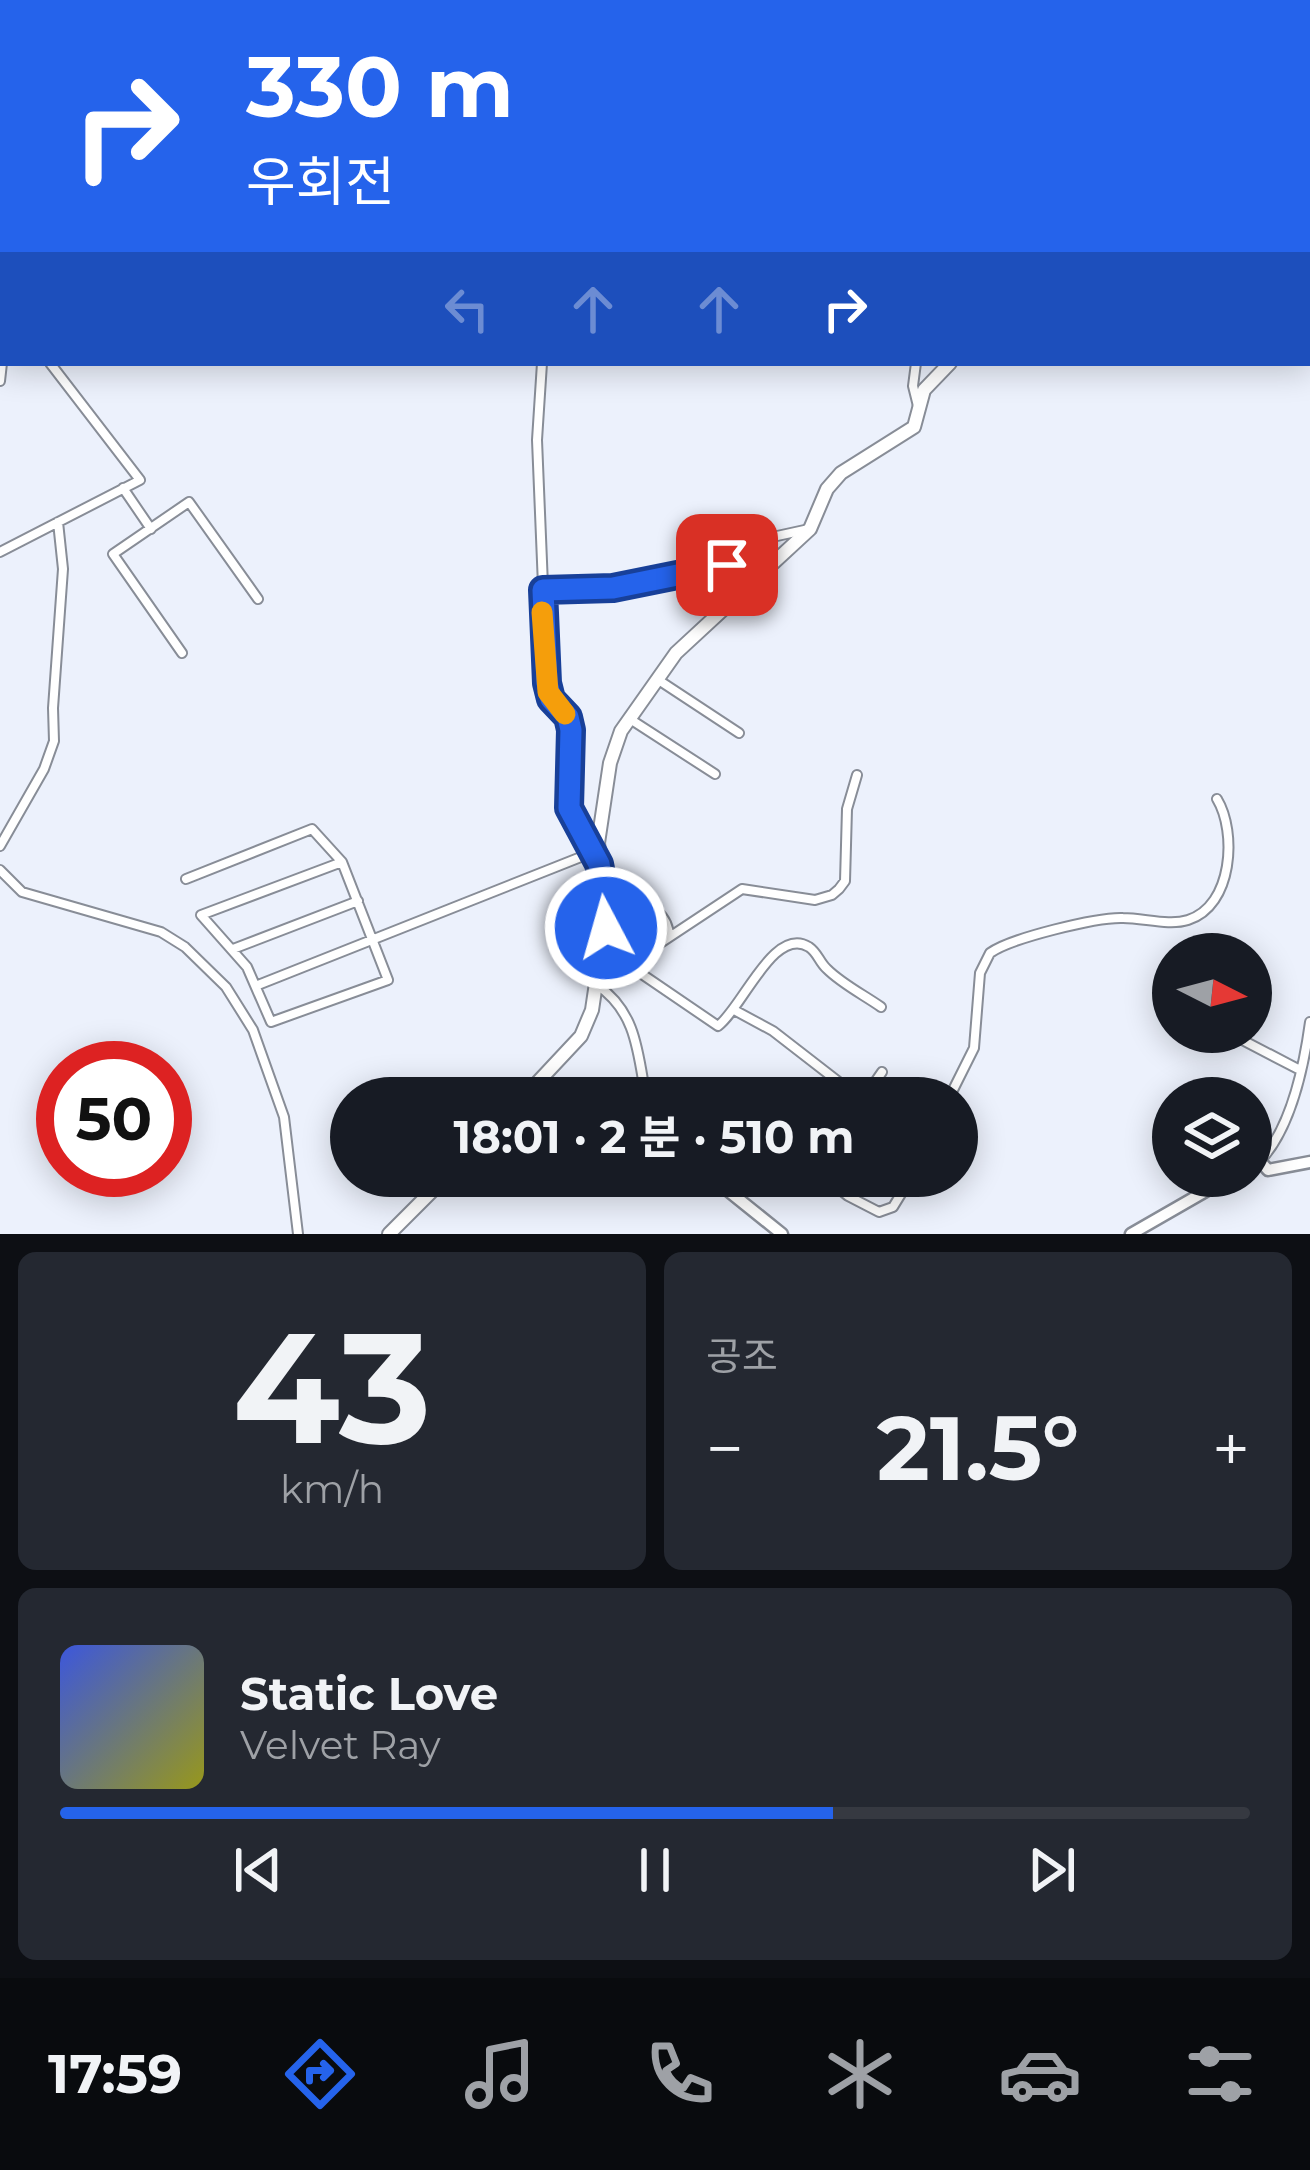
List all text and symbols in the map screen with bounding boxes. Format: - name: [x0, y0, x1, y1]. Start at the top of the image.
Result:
- text: 330 m: [246, 36, 514, 138]
- icon: right: [48, 48, 204, 204]
- text: 우회전: [246, 149, 395, 215]
- icon: left: [434, 276, 500, 342]
- icon: ahead: [560, 276, 626, 342]
- icon: ahead: [686, 276, 752, 342]
- icon: right: [812, 276, 878, 342]
- pin: [676, 514, 778, 616]
- icon: arrive: [694, 532, 760, 598]
- position arrow: [543, 865, 669, 991]
- north arrow: [1152, 933, 1272, 1053]
- map controls: [1152, 933, 1272, 1197]
- speed limit sign: 50: [36, 1041, 192, 1197]
- button: layers: [1152, 1077, 1272, 1197]
- text: 18:01 · 2 분 · 510 m: [454, 1109, 854, 1164]
- text: 43: [233, 1292, 431, 1482]
- text: 공조: [706, 1332, 778, 1380]
- text: 21.5°: [877, 1393, 1079, 1503]
- text: −: [706, 1408, 744, 1489]
- text: +: [1212, 1408, 1250, 1489]
- text: km/h: [280, 1465, 384, 1513]
- text: Static Love: [240, 1666, 498, 1721]
- text: Velvet Ray: [240, 1721, 441, 1769]
- icon: previous: [225, 1837, 291, 1903]
- icon: pause: [622, 1837, 688, 1903]
- icon: next: [1019, 1837, 1085, 1903]
- icon: directions: [278, 2032, 362, 2116]
- icon: music: [458, 2032, 542, 2116]
- icon: phone: [638, 2032, 722, 2116]
- icon: climate: [818, 2032, 902, 2116]
- icon: car: [998, 2032, 1082, 2116]
- icon: filters: [1178, 2032, 1262, 2116]
- text: 17:59: [48, 2041, 182, 2107]

